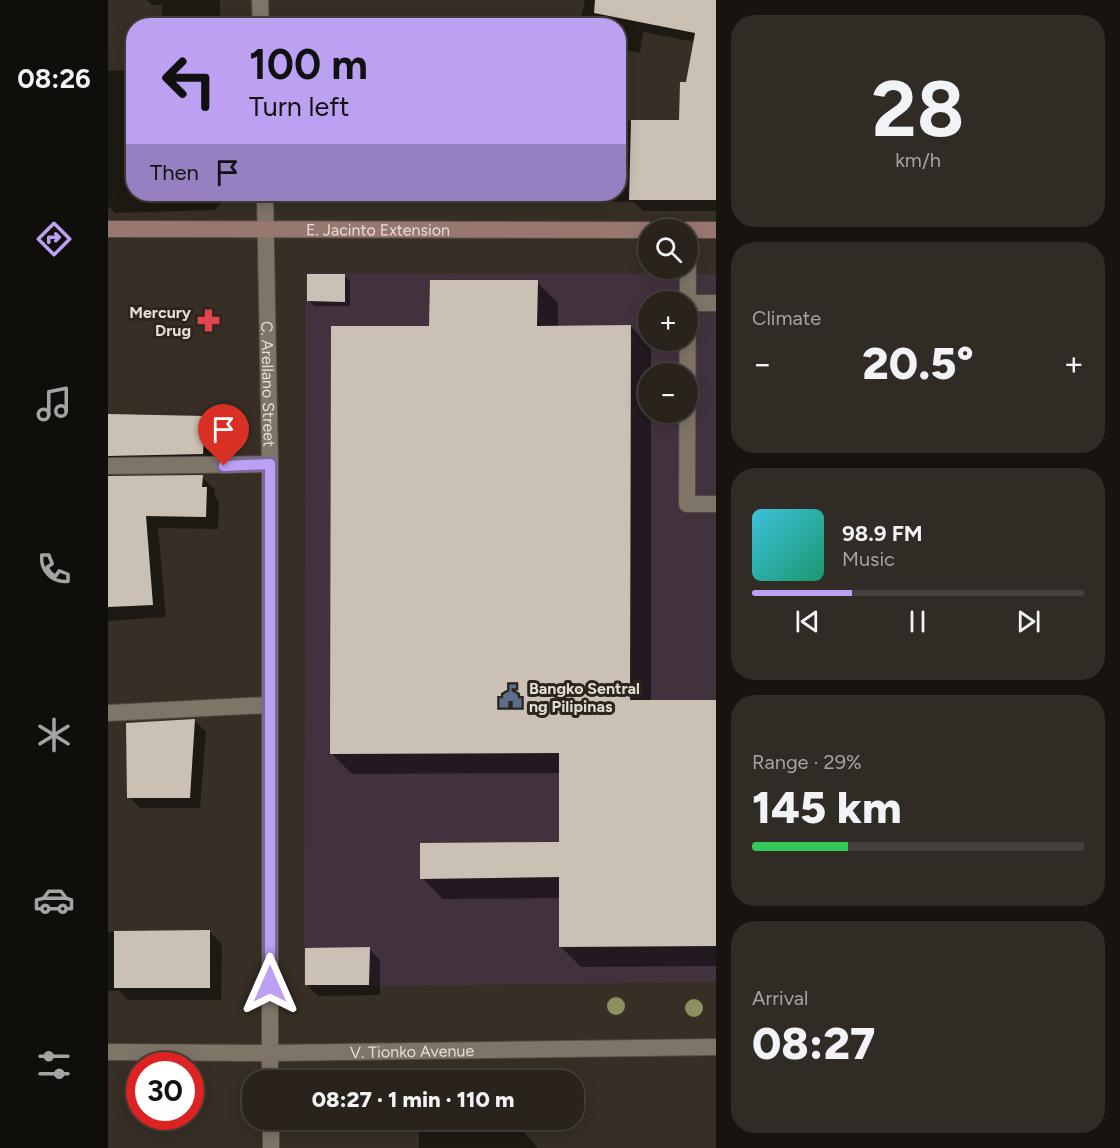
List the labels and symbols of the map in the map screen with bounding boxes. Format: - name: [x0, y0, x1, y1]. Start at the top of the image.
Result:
- street label: E. Jacinto Extension: [306, 220, 450, 240]
- place label: Mercury Drug: [129, 303, 192, 340]
- pharmacy icon: Mercury Drug: [196, 308, 222, 334]
- street label: C. Arellano Street: [257, 321, 279, 447]
- pin: [198, 404, 249, 466]
- place label: Bangko Sentral ng Pilipinas: [529, 679, 640, 716]
- public building icon: Bangko Sentral ng Pilipinas: [498, 684, 524, 710]
- position arrow: [238, 952, 302, 1016]
- street label: V. Tionko Avenue: [350, 1041, 474, 1062]
- speed limit sign: 30: [126, 1052, 204, 1130]

